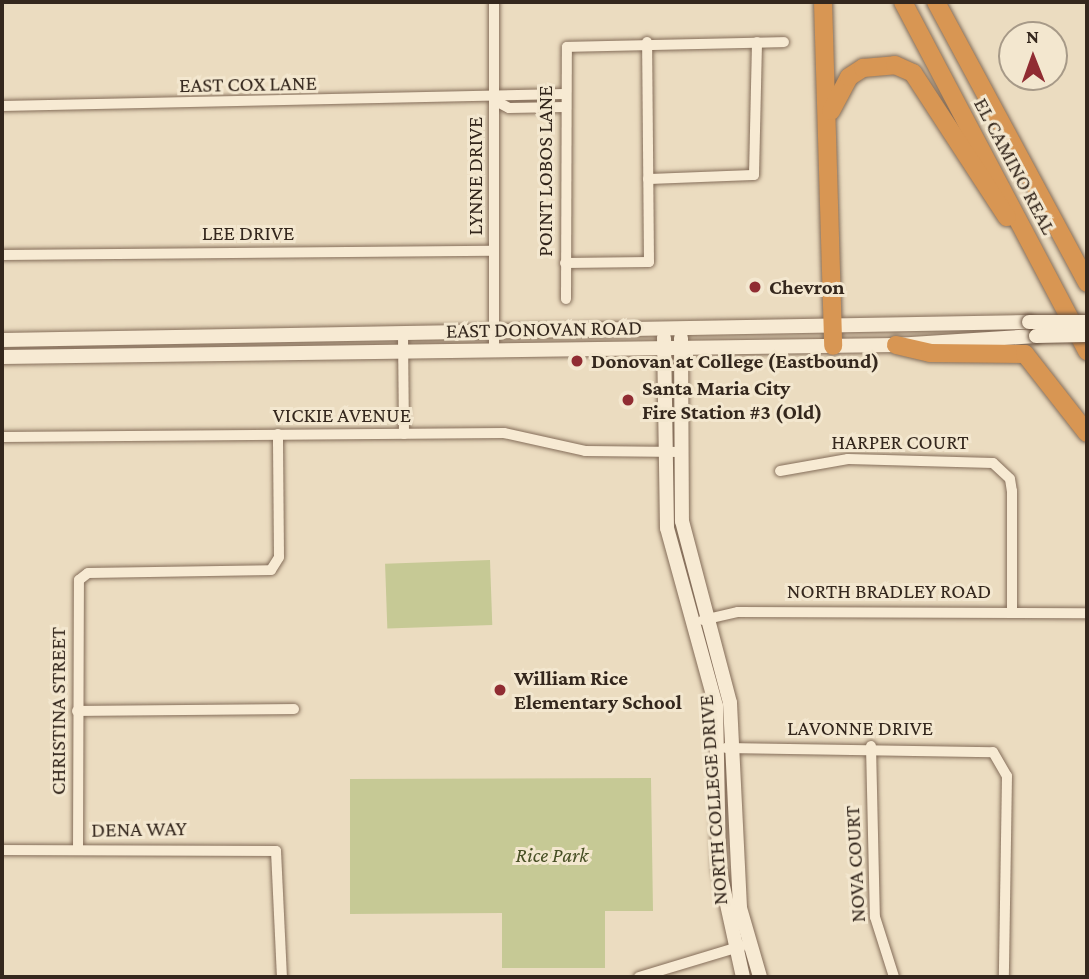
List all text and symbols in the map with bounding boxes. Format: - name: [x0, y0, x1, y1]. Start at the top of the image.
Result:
- north arrow: [998, 21, 1068, 91]
- text: N: [1026, 26, 1039, 47]
- street label: EAST COX LANE: [179, 70, 317, 98]
- street label: POINT LOBOS LANE: [532, 85, 558, 257]
- street label: EL CAMINO REAL: [968, 93, 1062, 239]
- street label: LYNNE DRIVE: [462, 117, 488, 235]
- street label: LEE DRIVE: [202, 220, 294, 246]
- place label: Chevron: [769, 274, 845, 300]
- marker: Chevron: [747, 279, 763, 295]
- street label: EAST DONOVAN ROAD: [446, 315, 642, 343]
- place label: Donovan at College (Eastbound): [591, 348, 879, 374]
- marker: Donovan at College (Eastbound): [569, 353, 585, 369]
- place label: Santa Maria City Fire Station #3 (Old): [642, 375, 823, 425]
- marker: Santa Maria City Fire Station #3 (Old): [620, 392, 636, 408]
- street label: VICKIE AVENUE: [273, 402, 411, 428]
- street label: HARPER COURT: [831, 429, 969, 455]
- street label: NORTH BRADLEY ROAD: [787, 578, 991, 604]
- street label: CHRISTINA STREET: [45, 627, 71, 795]
- place label: William Rice Elementary School: [514, 665, 682, 715]
- marker: William Rice Elementary School: [492, 682, 508, 698]
- street label: NORTH COLLEGE DRIVE: [693, 694, 733, 906]
- street label: LAVONNE DRIVE: [787, 715, 933, 741]
- street label: NOVA COURT: [839, 805, 871, 923]
- street label: DENA WAY: [91, 816, 187, 842]
- park label: Rice Park: [516, 842, 588, 868]

